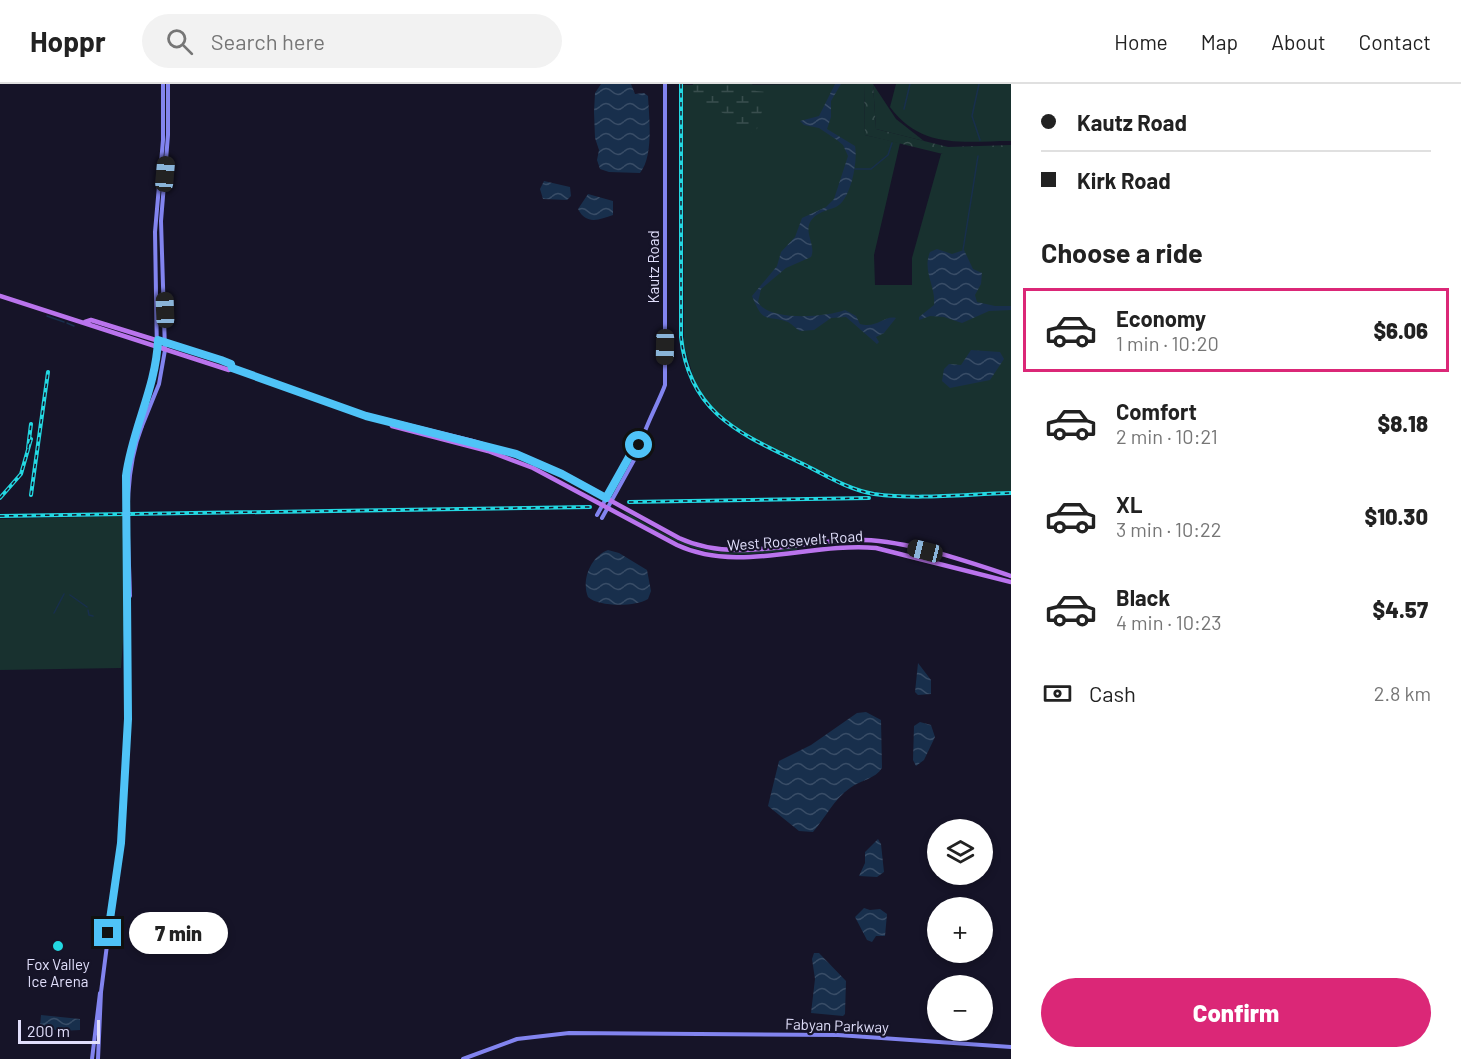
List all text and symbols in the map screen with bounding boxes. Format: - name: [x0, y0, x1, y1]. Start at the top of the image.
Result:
- search box: [142, 14, 562, 68]
- text: Hoppr: [30, 24, 106, 58]
- icon: search: [163, 25, 196, 58]
- text: Search here: [211, 28, 325, 54]
- text: Home: [1114, 29, 1168, 54]
- text: Map: [1201, 29, 1238, 54]
- text: About: [1271, 29, 1326, 54]
- text: Contact: [1359, 29, 1431, 54]
- text: Kautz Road: [1077, 109, 1187, 135]
- car: [154, 155, 176, 193]
- text: Kirk Road: [1077, 167, 1171, 193]
- street label: Kautz Road: [644, 230, 662, 304]
- text: Choose a ride: [1041, 236, 1203, 268]
- car: [155, 292, 175, 328]
- icon: car: [1044, 303, 1098, 357]
- text: Economy: [1116, 305, 1206, 331]
- text: $6.06: [1373, 317, 1428, 343]
- car: [656, 329, 674, 365]
- text: 1 min · 10:20: [1116, 331, 1219, 355]
- icon: car: [1044, 396, 1098, 450]
- text: Comfort: [1116, 398, 1197, 424]
- text: $8.18: [1377, 410, 1428, 436]
- text: 2 min · 10:21: [1116, 424, 1218, 448]
- route start: [625, 431, 652, 458]
- icon: car: [1044, 489, 1098, 543]
- text: XL: [1116, 491, 1142, 517]
- text: $10.30: [1364, 503, 1428, 529]
- text: 3 min · 10:22: [1116, 517, 1221, 541]
- street label: West Roosevelt Road: [726, 526, 864, 554]
- car: [905, 538, 945, 564]
- icon: car: [1044, 582, 1098, 636]
- text: Black: [1116, 584, 1170, 610]
- text: $4.57: [1373, 596, 1428, 622]
- text: 4 min · 10:23: [1116, 610, 1222, 634]
- icon: cash: [1041, 677, 1074, 710]
- text: Cash: [1089, 680, 1136, 706]
- text: 2.8 km: [1374, 681, 1431, 705]
- map controls: [927, 819, 993, 1041]
- button: layers: [927, 819, 993, 885]
- button: +: [927, 897, 993, 963]
- callout: 7 min: [129, 912, 228, 954]
- route end: [94, 919, 121, 946]
- text: 7 min: [155, 921, 202, 945]
- marker: Fox Valley Ice Arena: [51, 939, 65, 953]
- place label: Fox Valley Ice Arena: [26, 955, 90, 990]
- button: −: [927, 975, 993, 1041]
- button: Confirm: [1041, 978, 1431, 1047]
- street label: Fabyan Parkway: [785, 1014, 889, 1036]
- scale bar: [18, 1017, 100, 1044]
- text: 200 m: [27, 1021, 70, 1040]

